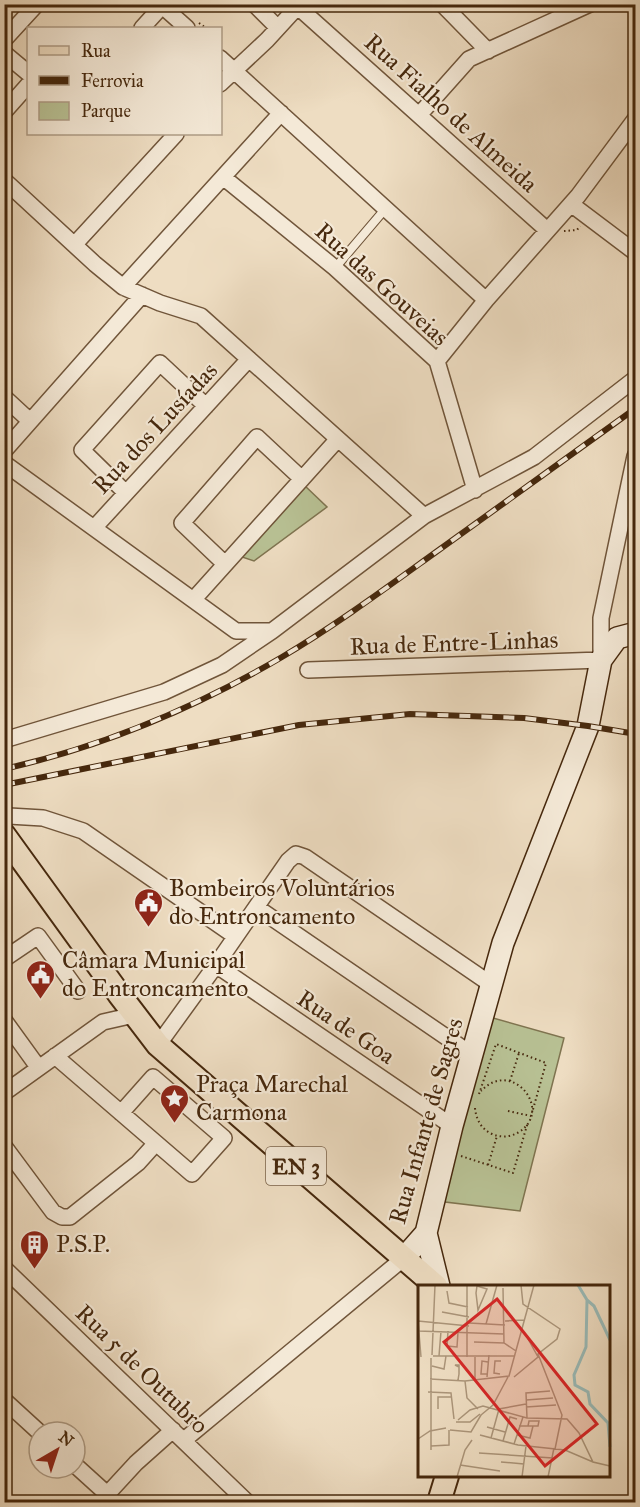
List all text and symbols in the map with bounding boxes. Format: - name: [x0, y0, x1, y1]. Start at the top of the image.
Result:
- legend: [27, 27, 222, 135]
- street label: Rua Fialho de Almeida: [358, 27, 545, 199]
- text: Rua: [81, 40, 111, 62]
- text: Ferrovia: [81, 70, 144, 92]
- text: Parque: [81, 100, 131, 123]
- street label: Rua das Gouveias: [309, 216, 455, 352]
- street label: Rua dos Lusíadas: [86, 356, 224, 500]
- street label: Rua de Entre-Linhas: [349, 624, 559, 662]
- place label: Bombeiros Voluntários do Entroncamento: [169, 873, 395, 931]
- public building icon: Bombeiros Voluntários do Entroncamento: [132, 886, 164, 928]
- place label: Câmara Municipal do Entroncamento: [62, 945, 248, 1003]
- public building icon: Câmara Municipal do Entroncamento: [25, 958, 57, 1000]
- street label: Rua de Goa: [291, 983, 402, 1071]
- street label: Rua Infante de Sagres: [382, 1015, 470, 1227]
- place label: Praça Marechal Carmona: [196, 1069, 348, 1127]
- place icon: Praça Marechal Carmona: [159, 1082, 191, 1124]
- road number: EN 3: [266, 1147, 326, 1185]
- building icon: P.S.P.: [19, 1228, 51, 1270]
- place label: P.S.P.: [56, 1229, 110, 1259]
- inset map: [418, 1285, 610, 1477]
- street label: Rua 5 de Outubro: [69, 1298, 215, 1440]
- north arrow: [27, 1420, 87, 1480]
- text: N: [55, 1427, 78, 1451]

